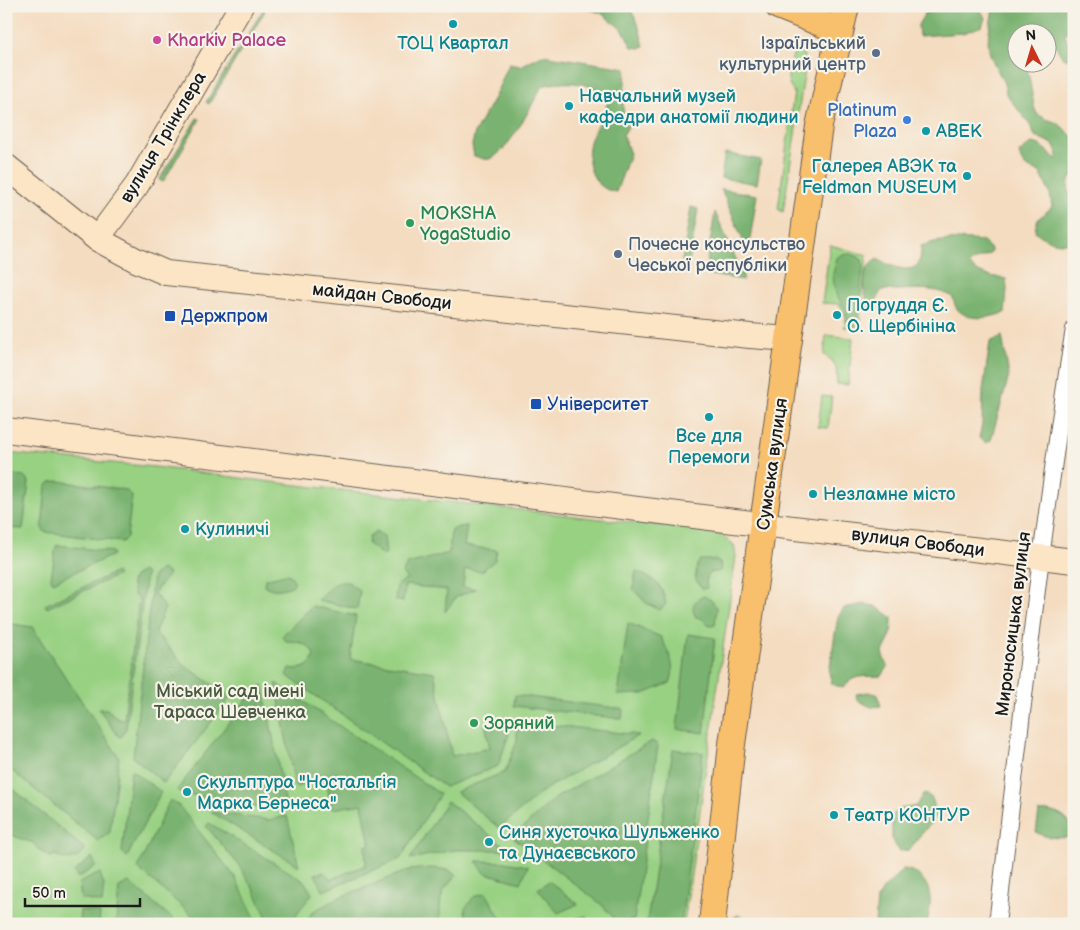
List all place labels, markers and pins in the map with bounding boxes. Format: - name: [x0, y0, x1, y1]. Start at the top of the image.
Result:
- marker: ТОЦ Квартал: [447, 18, 459, 30]
- place label: Kharkiv Palace: [167, 30, 287, 51]
- place label: ТОЦ Квартал: [397, 33, 509, 54]
- place label: Ізраїльський культурний центр: [719, 33, 866, 75]
- marker: Kharkiv Palace: [151, 34, 163, 46]
- marker: Ізраїльський культурний центр: [870, 47, 882, 59]
- place label: Навчальний музей кафедри анатомії людини: [579, 86, 799, 128]
- marker: Навчальний музей кафедри анатомії людини: [563, 100, 575, 112]
- place label: Platinum Plaza: [827, 100, 897, 142]
- marker: Platinum Plaza: [901, 114, 913, 126]
- place label: АВЕК: [935, 121, 982, 142]
- marker: АВЕК: [920, 125, 932, 137]
- place label: Галерея АВЭК та Feldman MUSEUM: [802, 156, 957, 198]
- marker: Галерея АВЭК та Feldman MUSEUM: [961, 170, 973, 182]
- place label: MOKSHA YogaStudio: [419, 203, 511, 245]
- marker: MOKSHA YogaStudio: [404, 217, 416, 229]
- place label: Почесне консульство Чеської республіки: [628, 234, 805, 276]
- marker: Почесне консульство Чеської республіки: [612, 248, 624, 260]
- place label: Погруддя Є. О. Щербініна: [847, 295, 956, 337]
- place label: Держпром: [181, 306, 268, 327]
- marker: Держпром: [163, 309, 177, 323]
- marker: Погруддя Є. О. Щербініна: [831, 309, 843, 321]
- place label: Університет: [547, 394, 649, 415]
- marker: Університет: [529, 397, 543, 411]
- marker: Все для Перемоги: [703, 411, 715, 423]
- place label: Все для Перемоги: [668, 426, 750, 468]
- place label: Незламне місто: [823, 484, 955, 505]
- marker: Незламне місто: [807, 488, 819, 500]
- place label: Кулиничі: [195, 519, 269, 540]
- marker: Кулиничі: [179, 523, 191, 535]
- place label: Зоряний: [484, 713, 555, 734]
- marker: Зоряний: [468, 717, 480, 729]
- place label: Скульптура "Ностальгія Марка Бернеса": [197, 772, 396, 814]
- marker: Скульптура "Ностальгія Марка Бернеса": [181, 786, 193, 798]
- place label: Театр КОНТУР: [844, 805, 970, 826]
- marker: Театр КОНТУР: [828, 809, 840, 821]
- place label: Синя хусточка Шульженко та Дунаєвського: [499, 822, 719, 864]
- marker: Синя хусточка Шульженко та Дунаєвського: [483, 836, 495, 848]

